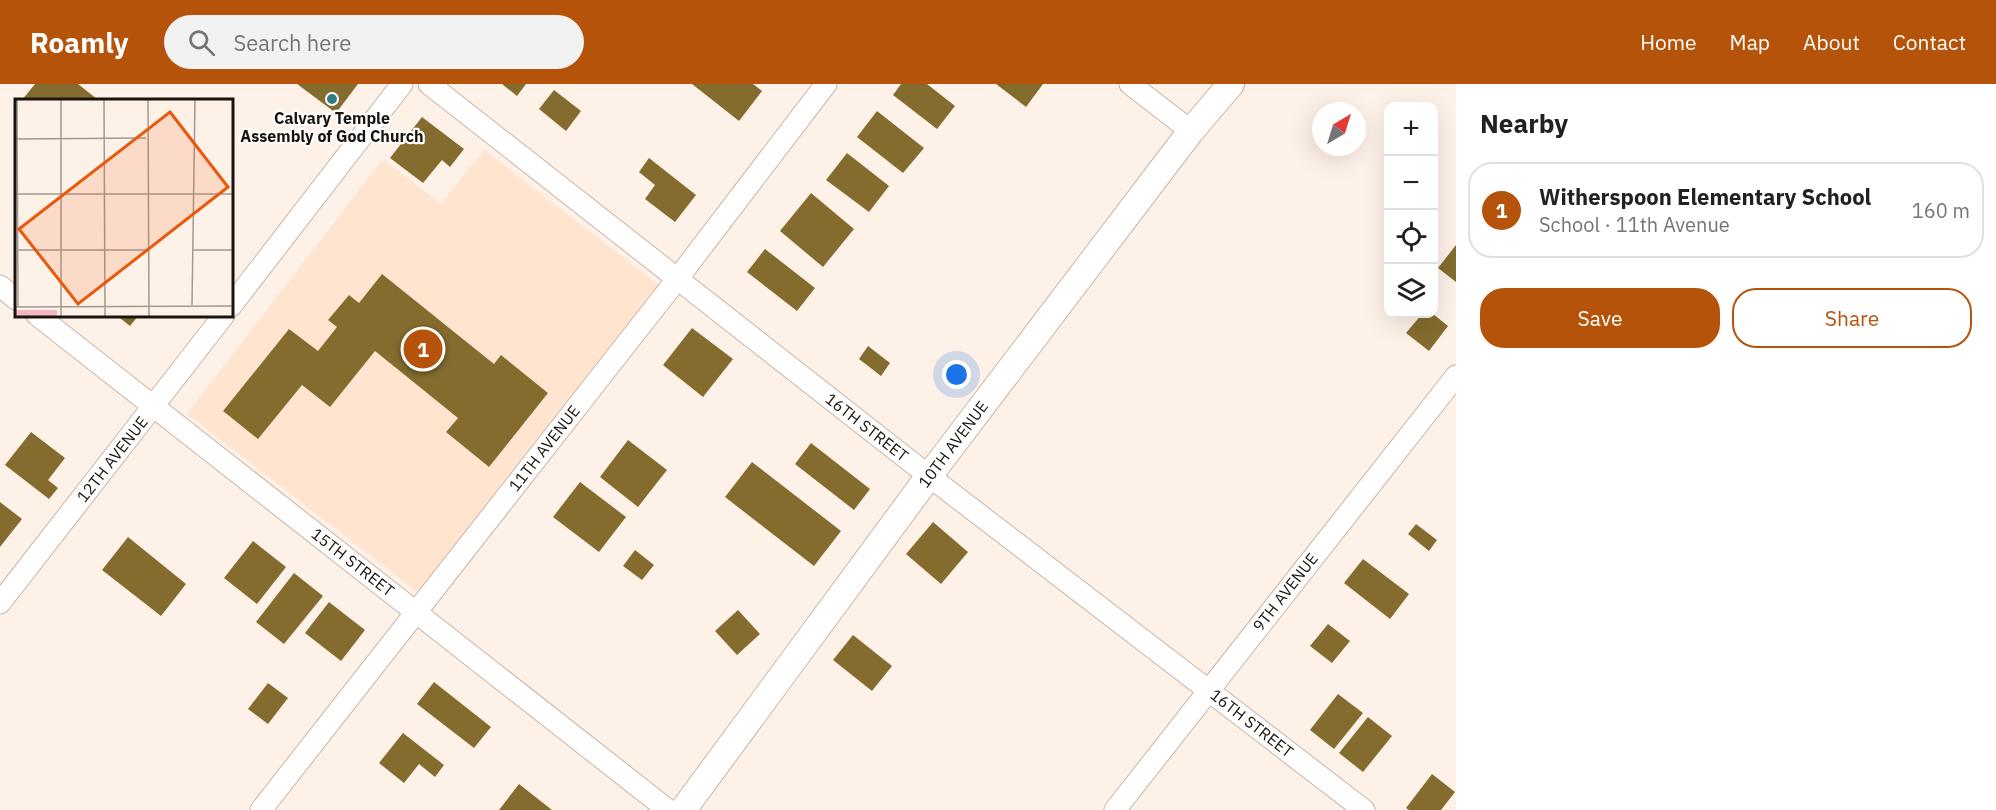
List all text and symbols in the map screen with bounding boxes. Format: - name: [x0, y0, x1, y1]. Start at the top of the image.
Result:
- search box: [164, 15, 584, 69]
- text: Roamly: [30, 24, 128, 61]
- icon: search: [185, 26, 218, 59]
- text: Search here: [233, 28, 351, 57]
- text: Home: [1640, 28, 1697, 56]
- text: Map: [1730, 28, 1770, 56]
- text: About: [1803, 28, 1860, 56]
- text: Contact: [1893, 28, 1966, 56]
- marker: Calvary Temple Assembly of God Church: [325, 92, 339, 106]
- inset map: [15, 99, 232, 316]
- north arrow: [1312, 102, 1366, 156]
- map controls: [1384, 102, 1438, 318]
- button: +: [1384, 102, 1438, 156]
- text: Nearby: [1480, 106, 1568, 140]
- place label: Calvary Temple Assembly of God Church: [240, 108, 424, 146]
- button: −: [1384, 156, 1438, 210]
- text: Witherspoon Elementary School: [1539, 182, 1871, 211]
- text: 1: [1496, 197, 1508, 224]
- text: 160 m: [1912, 197, 1970, 224]
- button: locate: [1384, 210, 1438, 264]
- text: School · 11th Avenue: [1539, 211, 1730, 238]
- button: layers: [1384, 264, 1438, 318]
- button: Save: [1480, 288, 1720, 348]
- button: Share: [1732, 288, 1972, 348]
- pin: 1: [404, 326, 442, 372]
- your location: [942, 360, 971, 389]
- street label: 16TH STREET: [822, 388, 912, 466]
- street label: 10TH AVENUE: [914, 397, 992, 491]
- street label: 11TH AVENUE: [504, 401, 584, 495]
- street label: 12TH AVENUE: [72, 412, 152, 506]
- street label: 15TH STREET: [308, 523, 398, 601]
- street label: 9TH AVENUE: [1248, 549, 1322, 635]
- street label: 16TH STREET: [1207, 684, 1297, 762]

